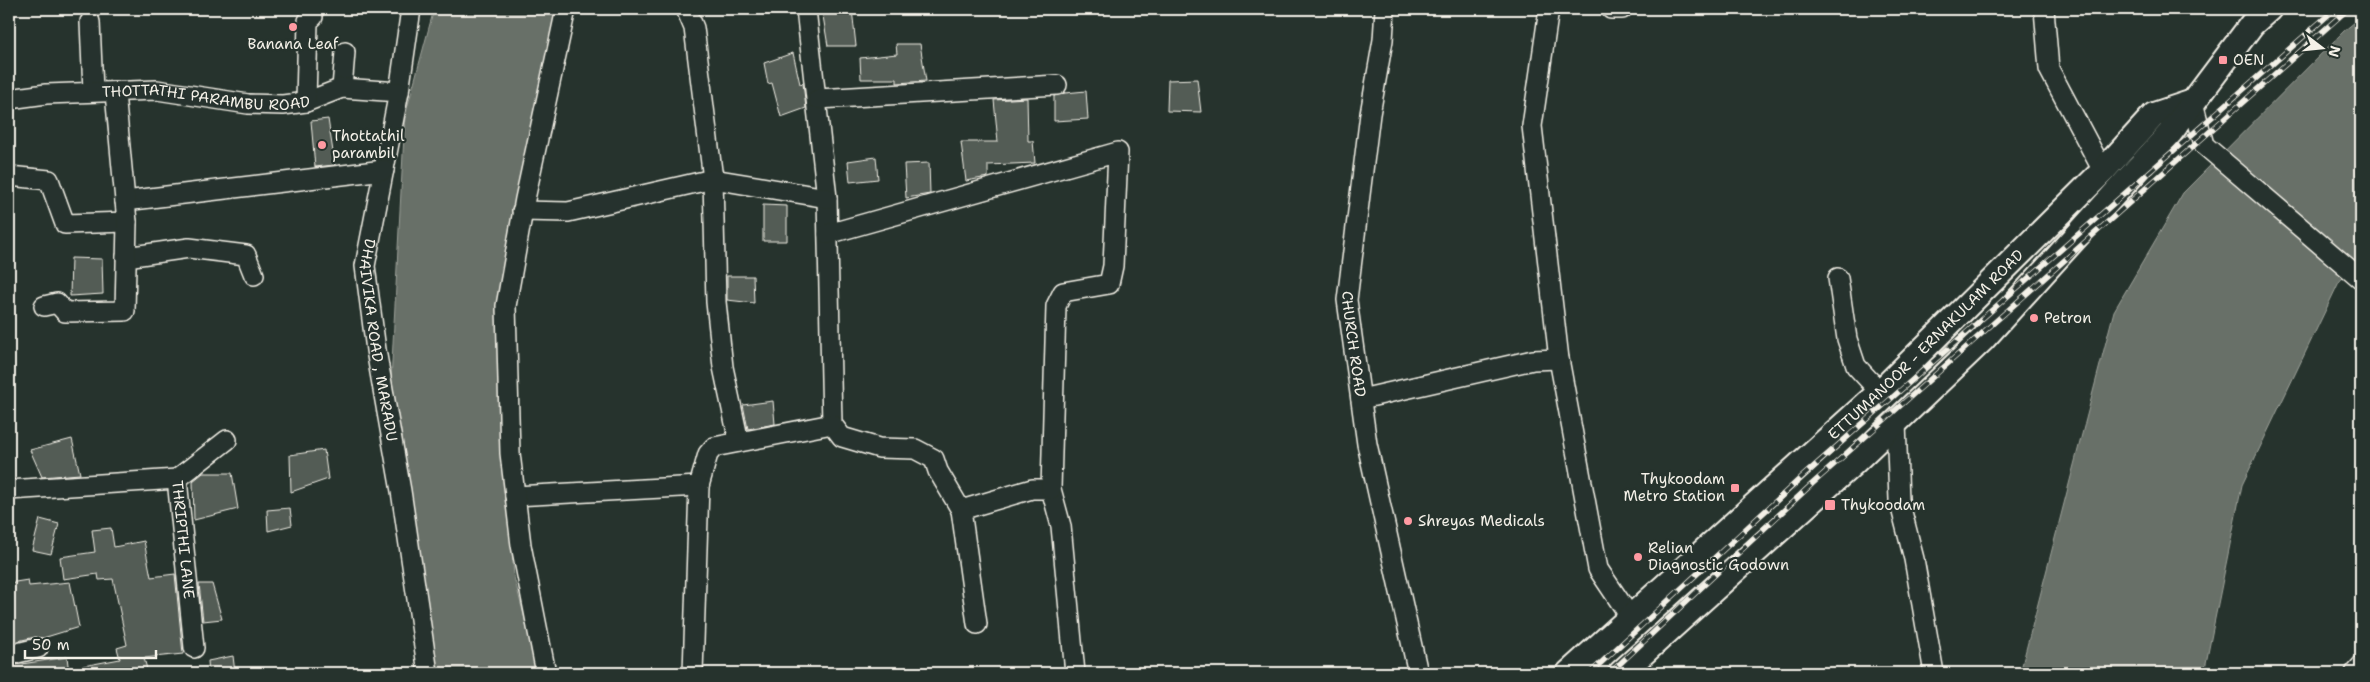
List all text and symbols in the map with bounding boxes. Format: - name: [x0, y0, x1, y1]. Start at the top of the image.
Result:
- marker: Banana Leaf: [287, 21, 299, 33]
- north arrow: [2298, 22, 2348, 72]
- place label: Banana Leaf: [247, 34, 339, 54]
- text: N: [2324, 44, 2345, 59]
- place label: OEN: [2233, 50, 2264, 70]
- marker: OEN: [2217, 54, 2229, 66]
- street label: THOTTATHI PARAMBU ROAD: [102, 80, 311, 115]
- place label: Thottathil parambil: [332, 126, 405, 163]
- marker: Thottathil parambil: [316, 139, 328, 151]
- street label: DHAIVIKA ROAD , MARADU: [354, 237, 402, 443]
- street label: ETTUMANOOR - ERNAKULAM ROAD: [1824, 245, 2028, 444]
- street label: CHURCH ROAD: [1337, 290, 1370, 398]
- place label: Petron: [2044, 308, 2091, 328]
- marker: Petron: [2028, 312, 2040, 324]
- place label: Thykoodam Metro Station: [1623, 469, 1725, 506]
- street label: THRIPTHI LANE: [167, 480, 199, 600]
- marker: Thykoodam Metro Station: [1729, 482, 1741, 494]
- place label: Thykoodam: [1841, 495, 1925, 515]
- marker: Thykoodam: [1823, 498, 1837, 512]
- place label: Shreyas Medicals: [1418, 511, 1545, 531]
- marker: Shreyas Medicals: [1402, 515, 1414, 527]
- place label: Relian Diagnostic Godown: [1648, 538, 1789, 575]
- marker: Relian Diagnostic Godown: [1632, 551, 1644, 563]
- scale bar: [25, 627, 156, 659]
- text: 50 m: [32, 635, 70, 655]

